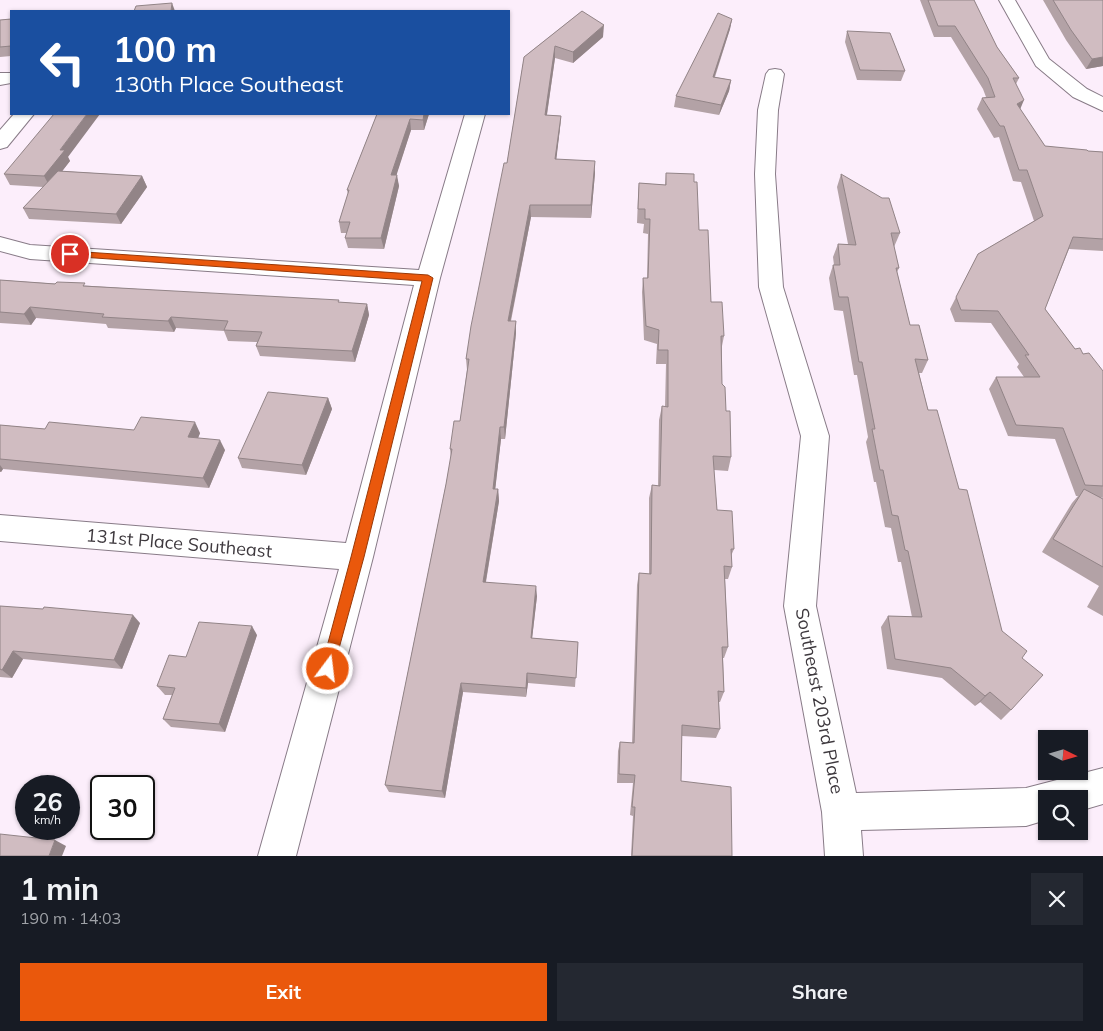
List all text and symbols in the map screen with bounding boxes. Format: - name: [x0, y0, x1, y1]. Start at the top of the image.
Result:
- text: 100 m: [113, 27, 217, 71]
- icon: left: [30, 30, 95, 95]
- text: 130th Place Southeast: [113, 70, 343, 98]
- pin: [49, 233, 91, 275]
- icon: arrive: [56, 240, 84, 268]
- street label: 131st Place Southeast: [85, 523, 273, 563]
- street label: Southeast 203rd Place: [791, 606, 849, 796]
- position arrow: [301, 642, 353, 694]
- north arrow: [1038, 730, 1088, 780]
- map controls: [1038, 730, 1088, 840]
- speed limit sign: 30: [90, 775, 155, 840]
- text: 26: [32, 786, 63, 817]
- button: search: [1038, 790, 1088, 840]
- text: km/h: [34, 812, 61, 827]
- text: 1 min: [20, 870, 99, 908]
- button: close: [1031, 873, 1083, 925]
- text: 190 m · 14:03: [20, 908, 121, 928]
- button: Exit: [20, 963, 547, 1021]
- button: Share: [557, 963, 1083, 1021]

